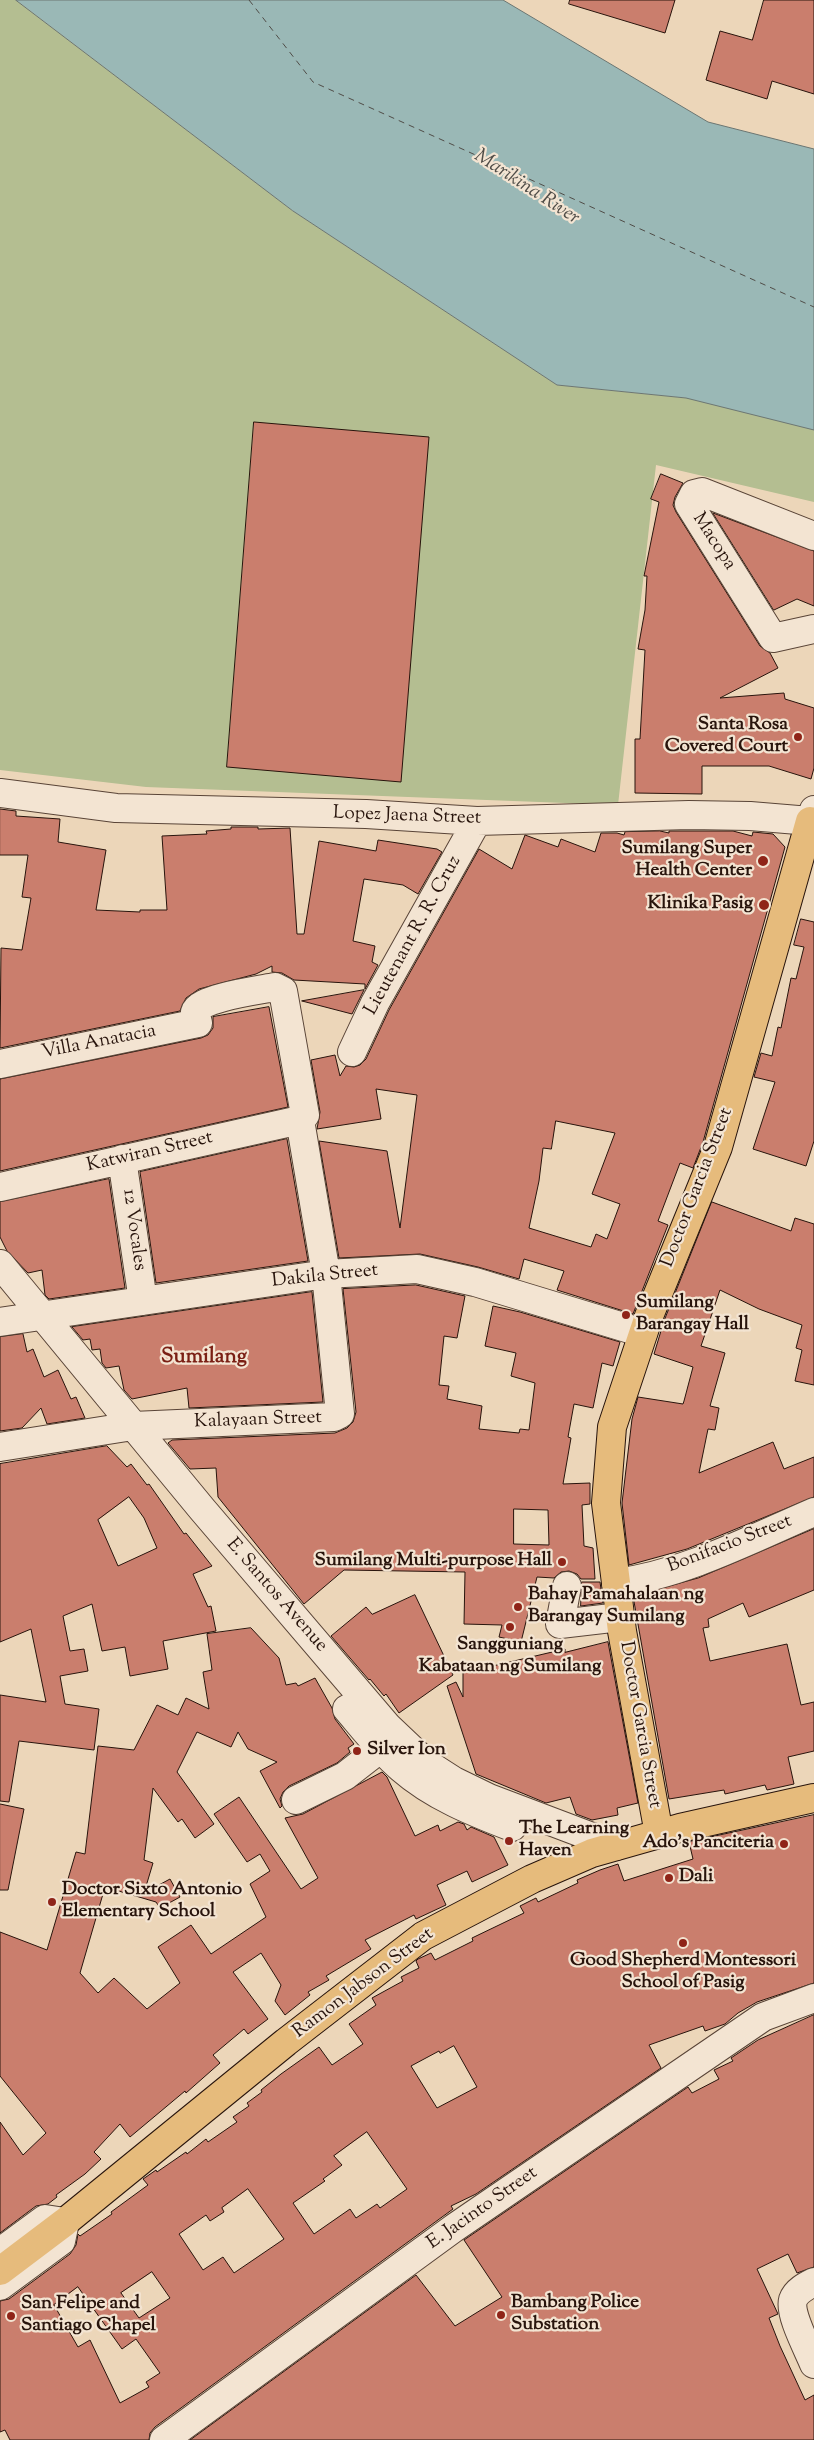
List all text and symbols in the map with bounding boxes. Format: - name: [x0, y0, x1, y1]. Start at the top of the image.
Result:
- water label: Marikina River: [469, 145, 583, 231]
- street label: Macopa: [686, 509, 740, 575]
- place label: Santa Rosa Covered Court: [665, 715, 788, 759]
- marker: Santa Rosa Covered Court: [792, 731, 804, 743]
- street label: Lopez Jaena Street: [333, 803, 481, 831]
- place label: Sumilang Super Health Center: [621, 839, 752, 883]
- street label: Lieutenant R. R. Cruz: [361, 852, 467, 1020]
- marker: Sumilang Super Health Center: [756, 854, 770, 868]
- place label: Klinika Pasig: [648, 894, 753, 916]
- marker: Klinika Pasig: [757, 898, 771, 912]
- street label: Villa Anatacia: [40, 1021, 158, 1065]
- street label: Doctor Garcia Street: [657, 1105, 739, 1271]
- street label: Katwiran Street: [85, 1127, 215, 1179]
- street label: 12 Vocales: [116, 1188, 150, 1272]
- street label: Dakila Street: [271, 1260, 379, 1294]
- place label: Sumilang Barangay Hall: [636, 1293, 749, 1337]
- marker: Sumilang Barangay Hall: [620, 1309, 632, 1321]
- district label: Sumilang: [161, 1345, 247, 1371]
- street label: Kalayaan Street: [194, 1407, 322, 1435]
- street label: Bonifacio Street: [665, 1511, 795, 1579]
- street label: E. Santos Avenue: [220, 1534, 332, 1658]
- place label: Sumilang Multi-purpose Hall: [315, 1551, 552, 1573]
- marker: Sumilang Multi-purpose Hall: [556, 1556, 568, 1568]
- place label: Bahay Pamahalaan ng Barangay Sumilang: [528, 1585, 704, 1629]
- marker: Bahay Pamahalaan ng Barangay Sumilang: [512, 1601, 524, 1613]
- marker: Sangguniang Kabataan ng Sumilang: [504, 1621, 516, 1633]
- place label: Sangguniang Kabataan ng Sumilang: [419, 1635, 601, 1679]
- street label: Doctor Garcia Street: [613, 1640, 665, 1810]
- place label: Silver Ion: [367, 1740, 446, 1762]
- marker: Silver Ion: [351, 1745, 363, 1757]
- place label: The Learning Haven: [519, 1819, 629, 1863]
- place label: Ado's Panciteria: [642, 1833, 774, 1855]
- marker: The Learning Haven: [503, 1835, 515, 1847]
- marker: Ado's Panciteria: [778, 1838, 790, 1850]
- place label: Dali: [679, 1867, 714, 1889]
- marker: Dali: [663, 1872, 675, 1884]
- place label: Doctor Sixto Antonio Elementary School: [62, 1880, 242, 1924]
- marker: Doctor Sixto Antonio Elementary School: [46, 1896, 58, 1908]
- street label: Ramon Jabson Street: [289, 1924, 439, 2044]
- marker: Good Shepherd Montessori School of Pasig: [677, 1937, 689, 1949]
- place label: Good Shepherd Montessori School of Pasig: [570, 1951, 796, 1995]
- street label: E. Jacinto Street: [423, 2163, 543, 2255]
- place label: Bambang Police Substation: [511, 2293, 639, 2337]
- place label: San Felipe and Santiago Chapel: [21, 2294, 156, 2338]
- marker: Bambang Police Substation: [495, 2309, 507, 2321]
- marker: San Felipe and Santiago Chapel: [5, 2310, 17, 2322]

